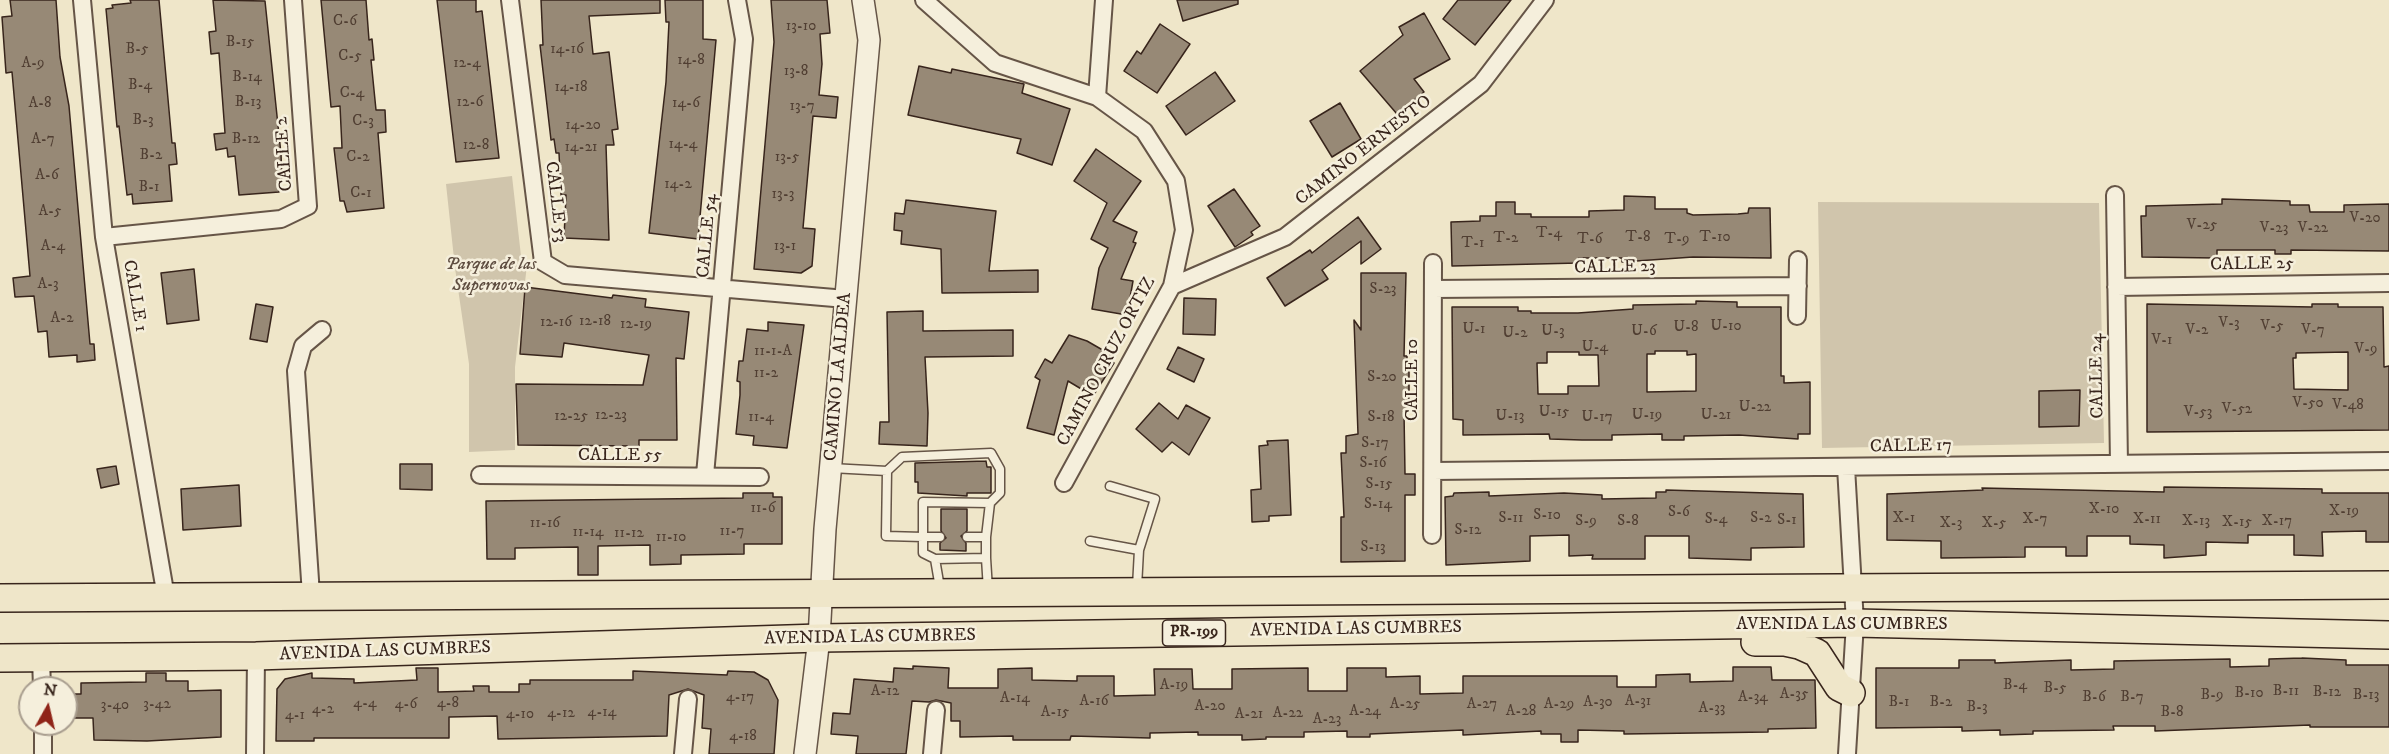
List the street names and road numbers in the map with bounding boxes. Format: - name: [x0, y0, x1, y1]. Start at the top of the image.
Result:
- street label: CAMINO ERNESTO: [1292, 91, 1436, 211]
- street label: CALLE 2: [272, 116, 298, 192]
- street label: CALLE 53: [539, 160, 571, 244]
- street label: CALLE 54: [694, 193, 722, 279]
- street label: CALLE 25: [2210, 253, 2294, 277]
- street label: CALLE 23: [1574, 256, 1656, 280]
- street label: CALLE 1: [117, 258, 151, 334]
- street label: CAMINO CRUZ ORTIZ: [1053, 274, 1161, 450]
- street label: CAMINO LA ALDEA: [821, 292, 857, 462]
- street label: CALLE 24: [2086, 333, 2110, 419]
- street label: CALLE 10: [1402, 339, 1424, 421]
- street label: CALLE 17: [1870, 435, 1952, 459]
- street label: CALLE 55: [578, 445, 662, 467]
- street label: AVENIDA LAS CUMBRES: [1736, 614, 1948, 636]
- street label: AVENIDA LAS CUMBRES: [1250, 617, 1462, 643]
- road number: PR-199: [1162, 620, 1226, 646]
- street label: AVENIDA LAS CUMBRES: [764, 625, 976, 651]
- street label: AVENIDA LAS CUMBRES: [279, 638, 491, 666]

